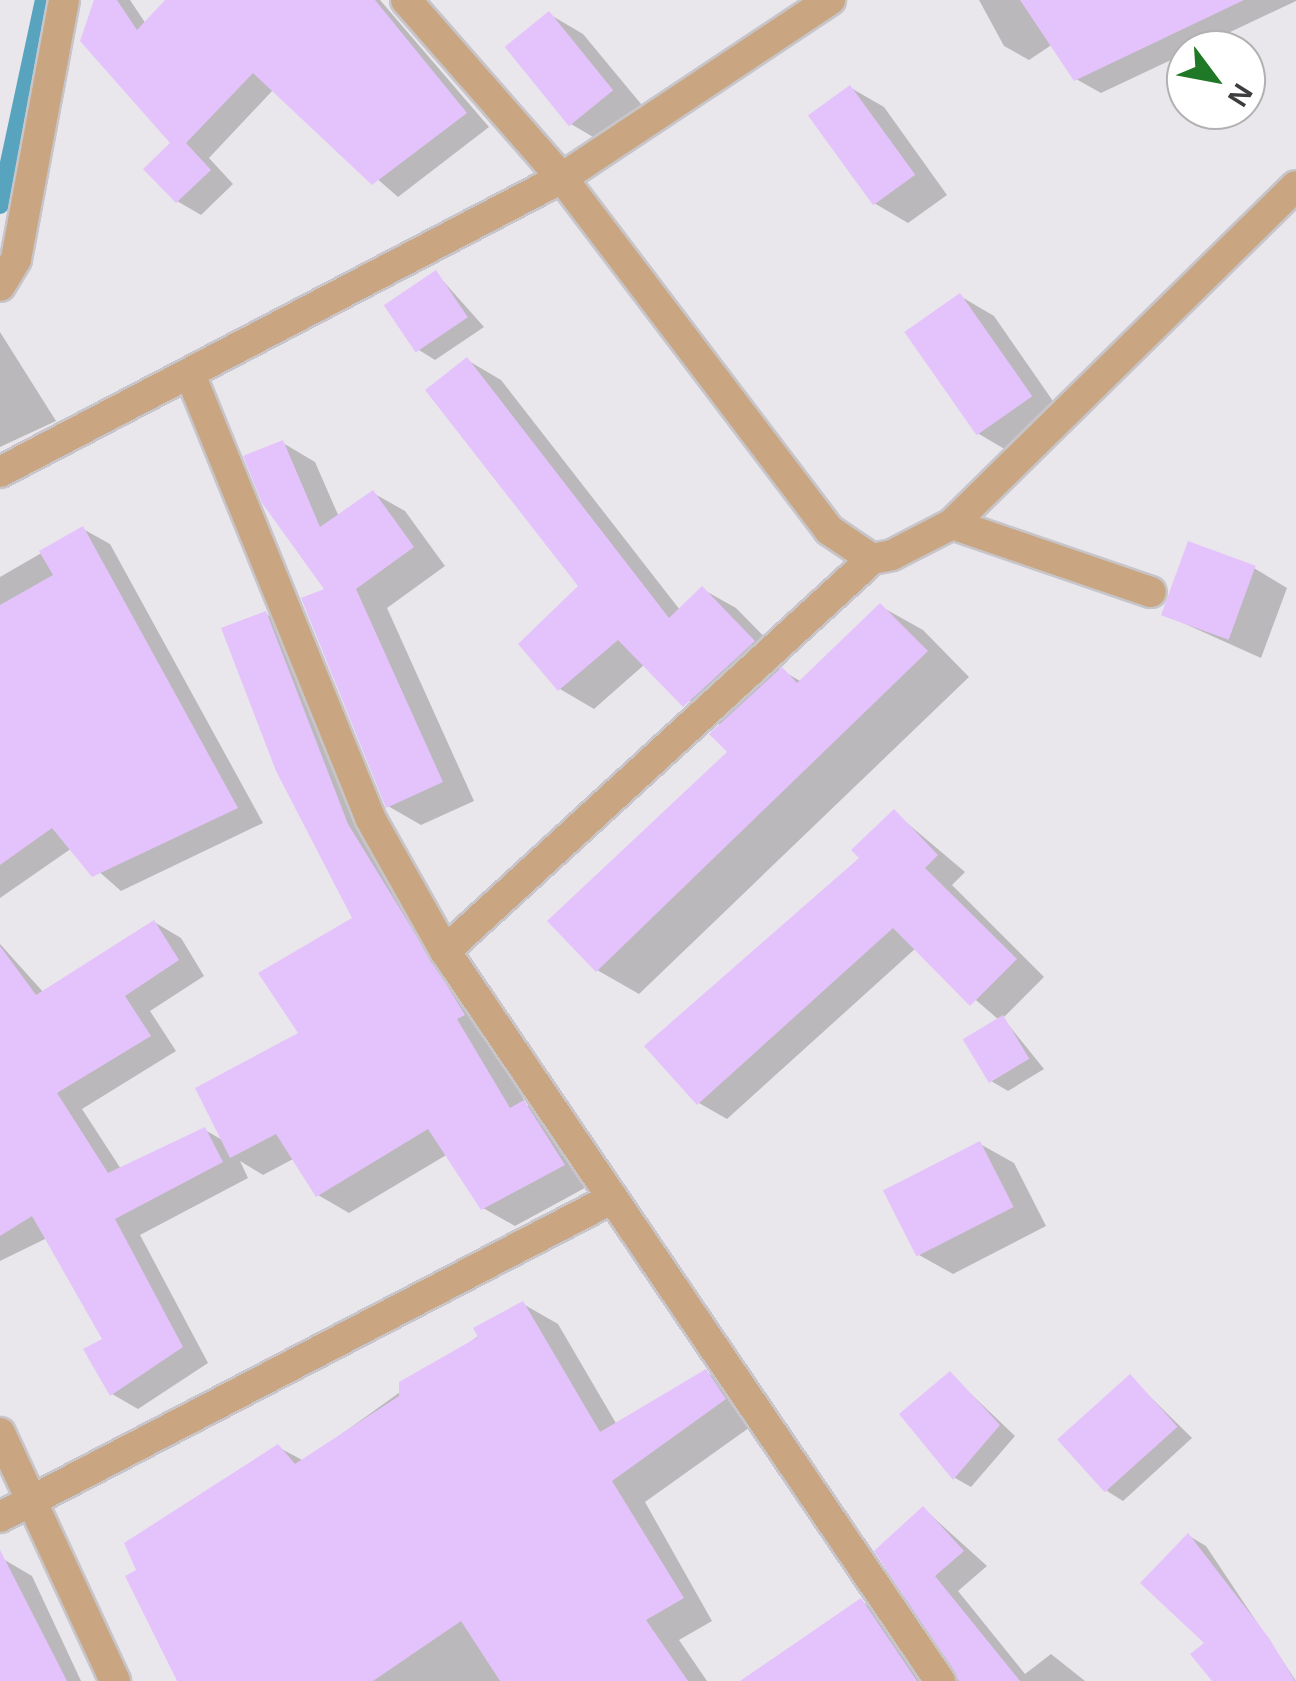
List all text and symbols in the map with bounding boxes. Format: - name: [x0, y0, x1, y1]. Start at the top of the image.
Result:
- north arrow: [1166, 30, 1266, 130]
- text: N: [1222, 78, 1259, 112]

